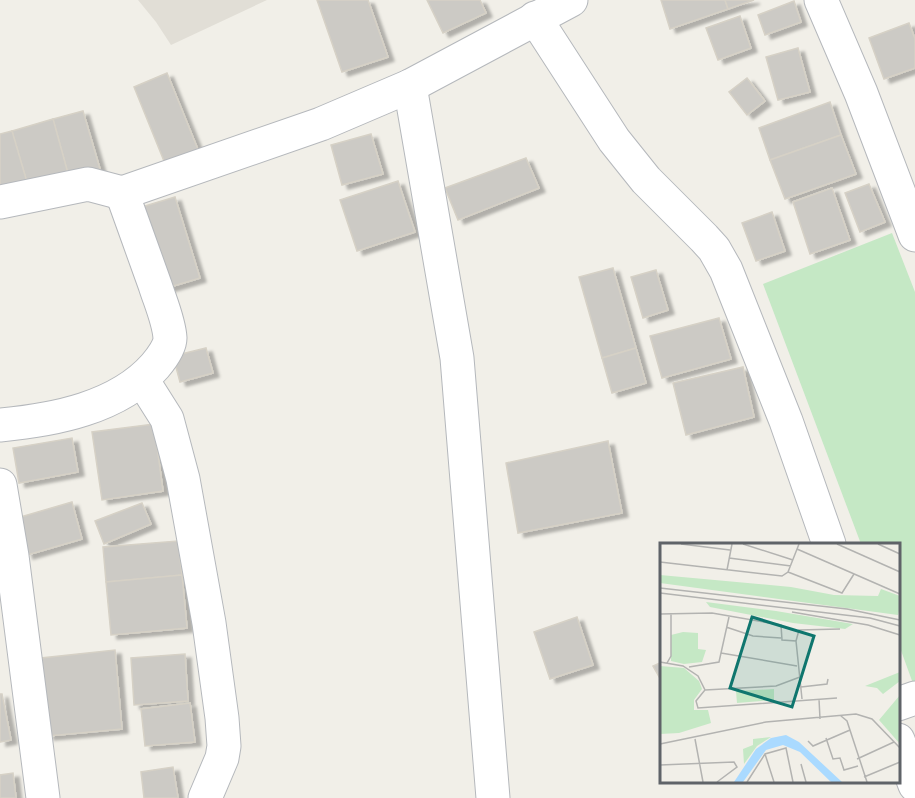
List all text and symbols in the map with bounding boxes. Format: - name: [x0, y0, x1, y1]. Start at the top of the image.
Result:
- inset map: [660, 543, 900, 783]

